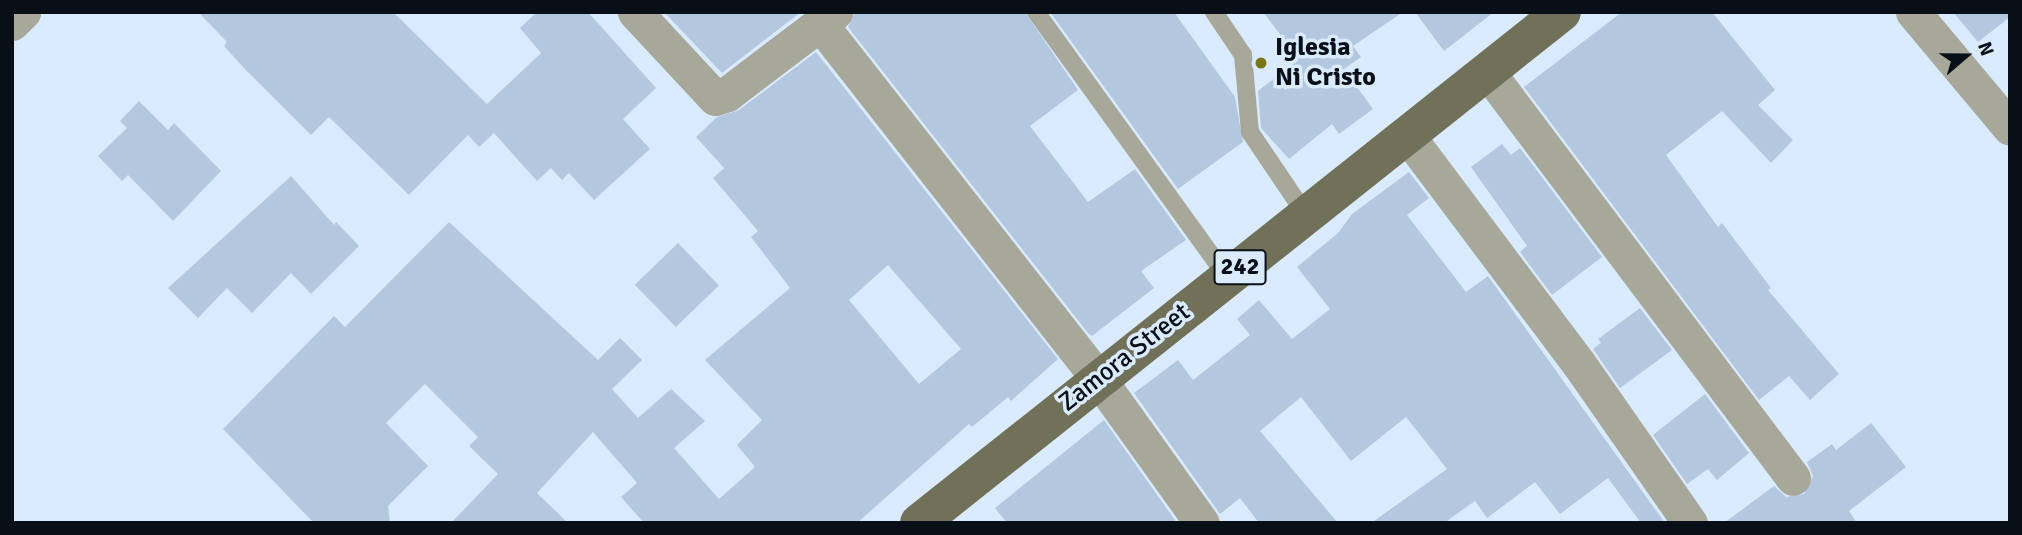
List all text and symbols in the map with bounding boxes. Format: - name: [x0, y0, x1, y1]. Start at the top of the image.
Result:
- north arrow: [1931, 21, 2001, 91]
- place label: Iglesia Ni Cristo: [1275, 32, 1376, 94]
- text: N: [1972, 39, 1999, 59]
- marker: Iglesia Ni Cristo: [1253, 55, 1269, 71]
- road number: 242: [1212, 246, 1268, 288]
- street label: Zamora Street: [1053, 297, 1197, 419]

